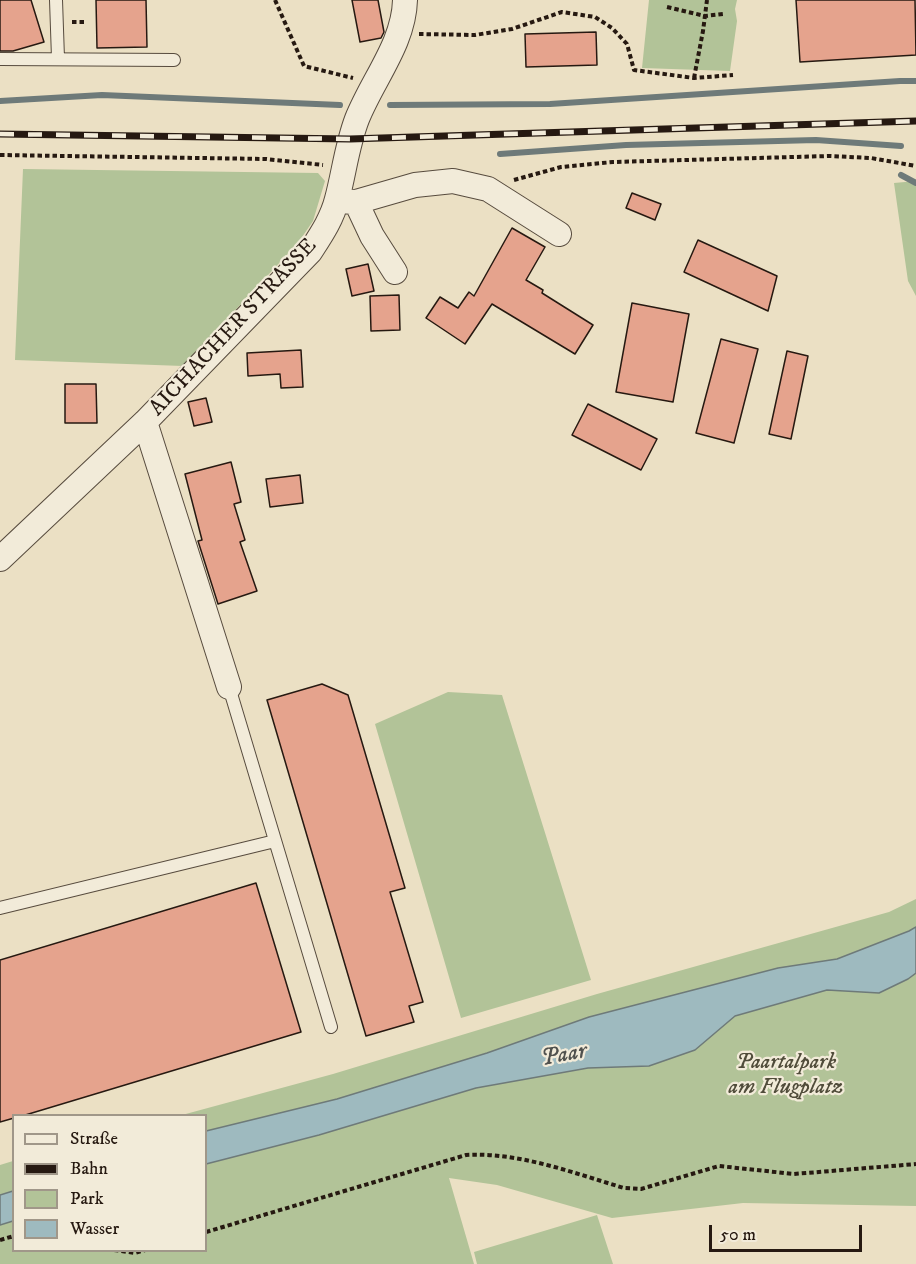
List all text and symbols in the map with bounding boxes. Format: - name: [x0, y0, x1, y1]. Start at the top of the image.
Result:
- street label: AICHACHER STRASSE: [145, 234, 323, 422]
- water label: Paar: [539, 1038, 589, 1074]
- park label: Paartalpark am Flugplatz: [728, 1050, 844, 1102]
- legend: [12, 1114, 207, 1252]
- text: Straße: [70, 1128, 118, 1150]
- text: Bahn: [70, 1158, 108, 1180]
- text: Park: [70, 1188, 104, 1210]
- scale bar: [712, 1213, 865, 1251]
- text: Wasser: [70, 1218, 119, 1240]
- text: 50 m: [720, 1224, 756, 1246]

